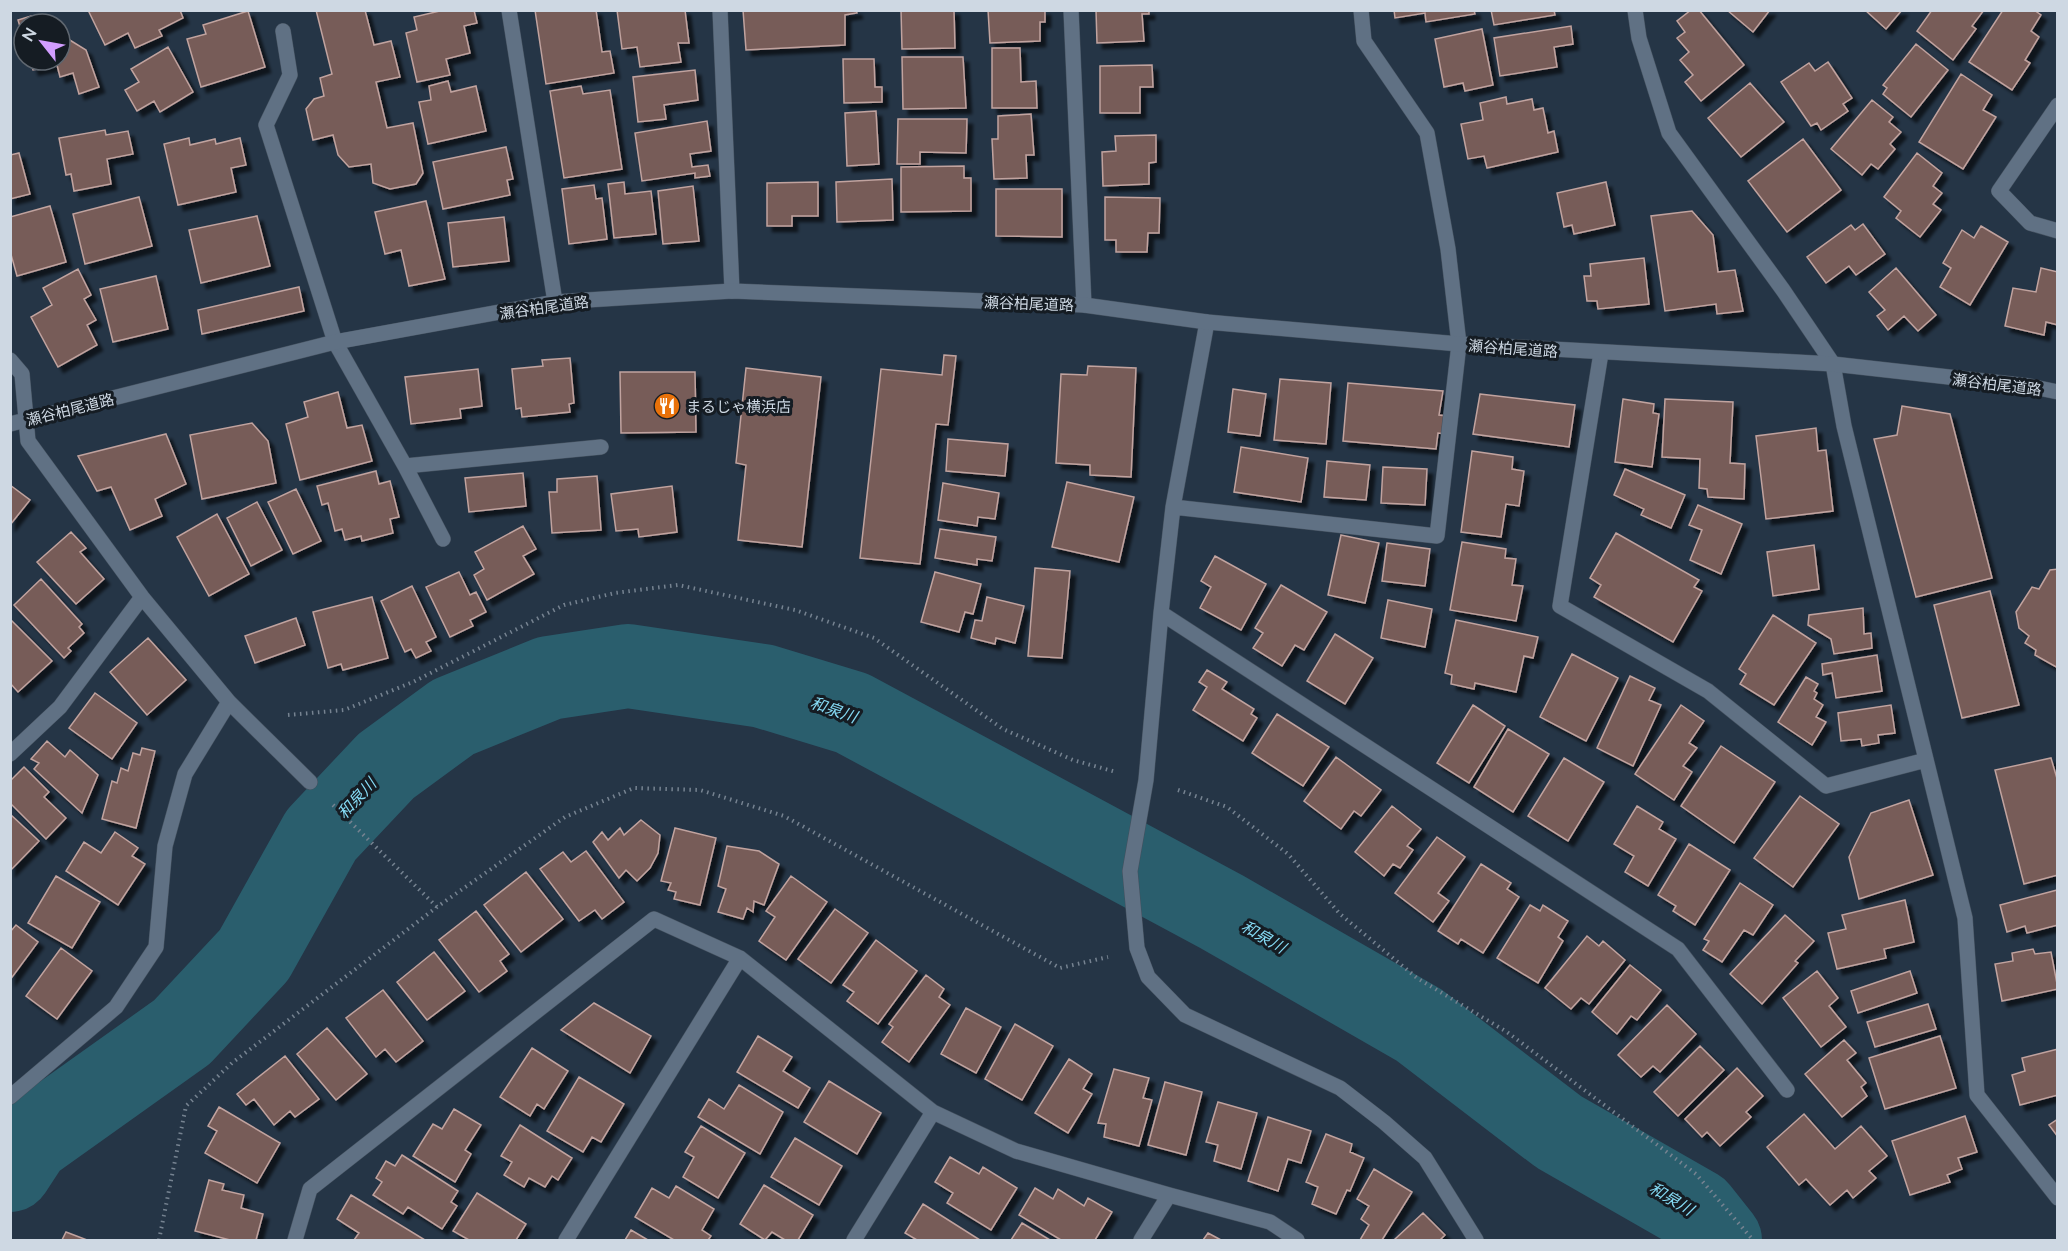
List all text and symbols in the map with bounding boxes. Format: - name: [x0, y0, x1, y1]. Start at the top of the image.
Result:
- north arrow: [12, 12, 72, 72]
- text: N: [17, 24, 40, 44]
- street label: 瀬谷柏尾道路: [498, 292, 590, 322]
- street label: 瀬谷柏尾道路: [984, 292, 1074, 314]
- street label: 瀬谷柏尾道路: [1467, 336, 1559, 360]
- street label: 瀬谷柏尾道路: [1951, 370, 2043, 398]
- street label: 瀬谷柏尾道路: [24, 389, 116, 429]
- restaurant icon: まるじゃ横浜店: [652, 391, 682, 421]
- place label: まるじゃ横浜店: [686, 397, 791, 415]
- water label: 和泉川: [808, 692, 862, 726]
- water label: 和泉川: [333, 773, 381, 822]
- water label: 和泉川: [1238, 916, 1291, 957]
- water label: 和泉川: [1647, 1177, 1699, 1220]

